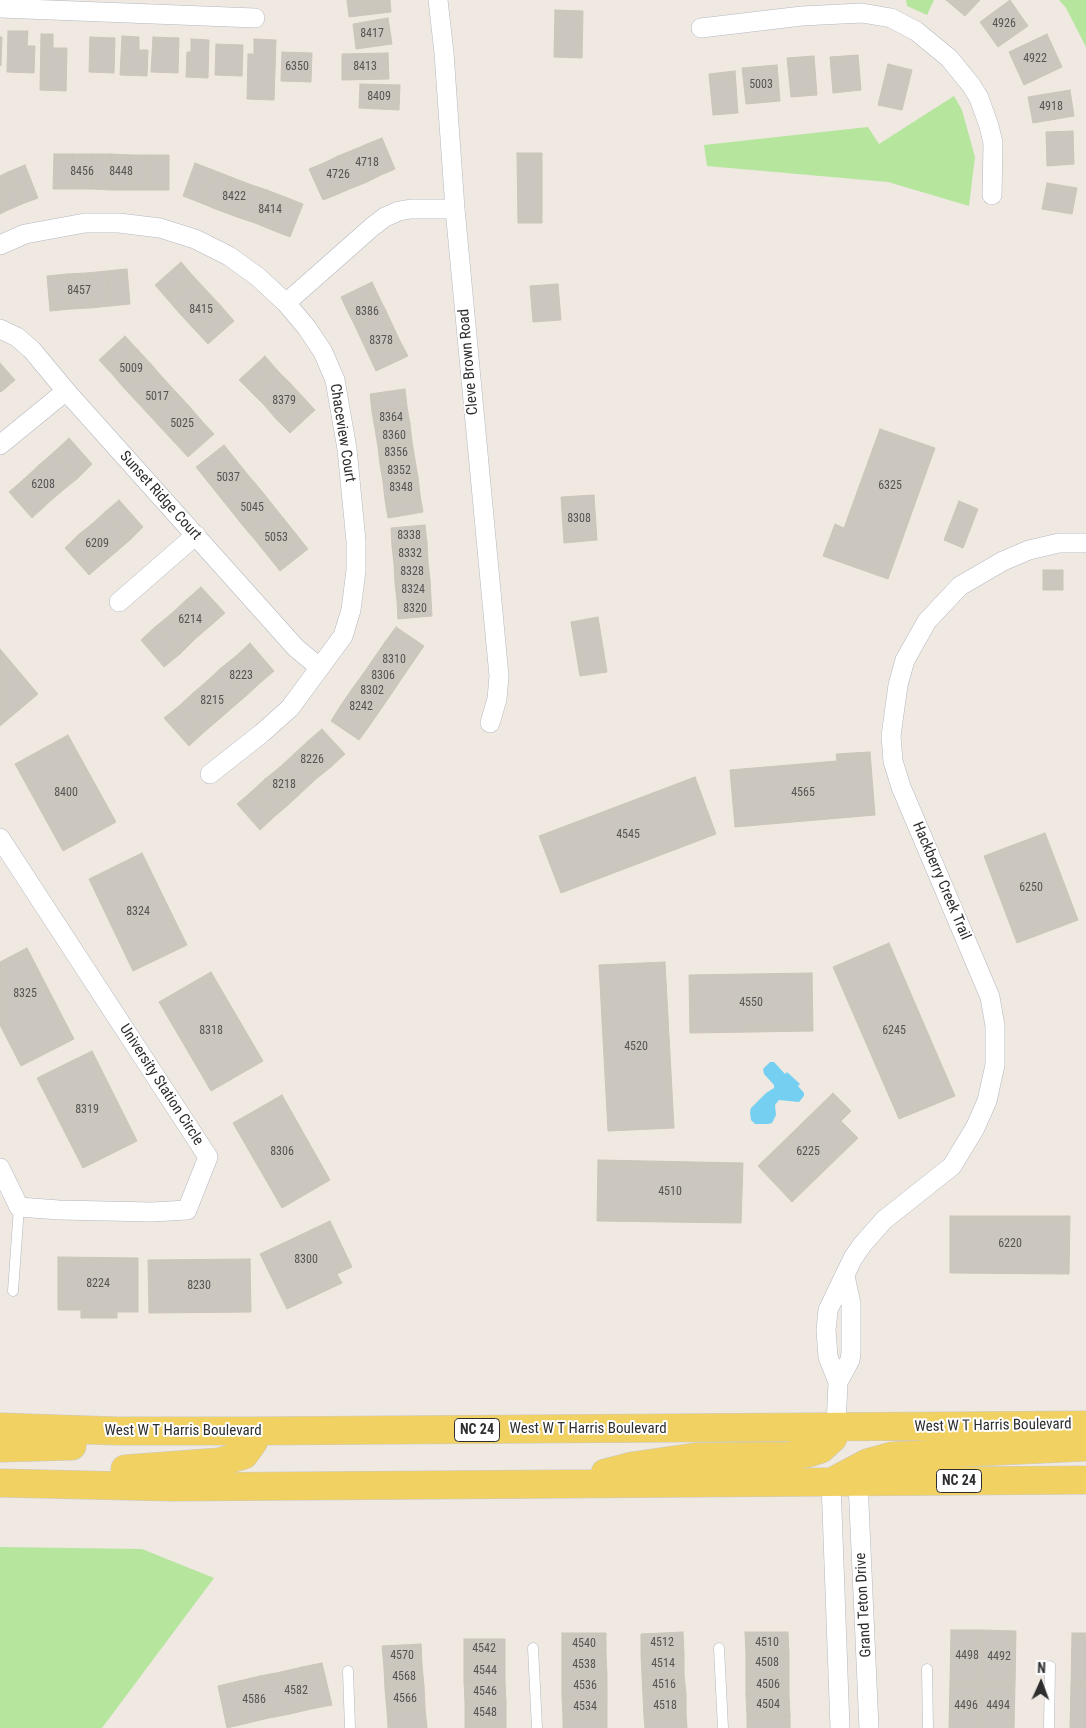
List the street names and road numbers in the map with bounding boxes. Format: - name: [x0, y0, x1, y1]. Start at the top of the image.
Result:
- street label: Cleve Brown Road: [455, 308, 483, 416]
- street label: Chaceview Court: [325, 382, 359, 484]
- street label: Sunset Ridge Court: [115, 448, 205, 544]
- street label: Hackberry Creek Trail: [908, 819, 974, 943]
- street label: University Station Circle: [115, 1021, 207, 1149]
- street label: West W T Harris Boulevard: [914, 1416, 1072, 1436]
- road number: NC 24: [454, 1418, 500, 1442]
- street label: West W T Harris Boulevard: [509, 1420, 667, 1438]
- street label: West W T Harris Boulevard: [104, 1422, 262, 1440]
- road number: NC 24: [936, 1470, 982, 1492]
- street label: Grand Teton Drive: [852, 1552, 876, 1658]

